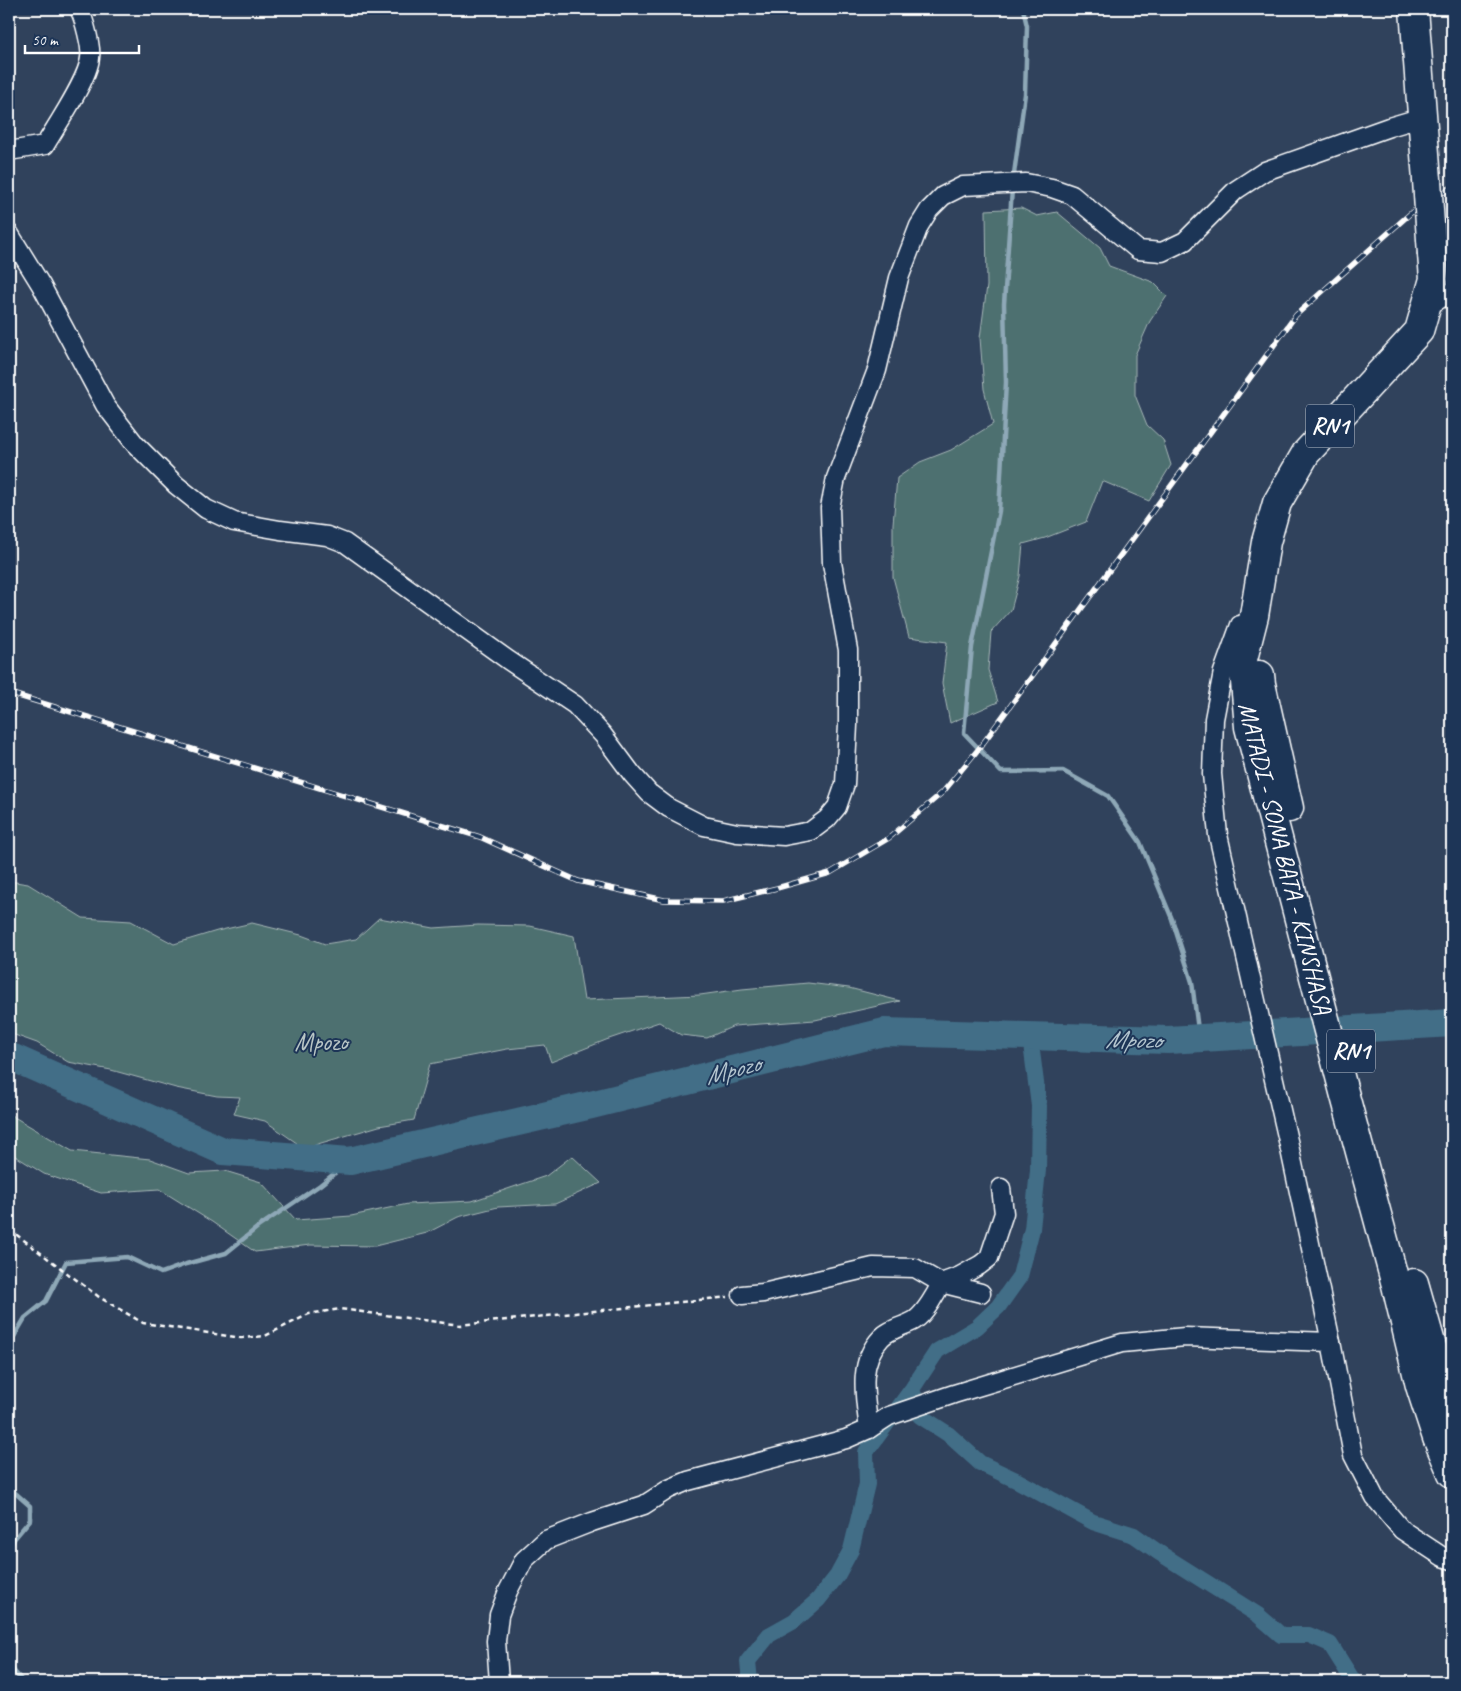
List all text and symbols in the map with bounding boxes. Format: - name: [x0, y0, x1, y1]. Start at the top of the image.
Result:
- scale bar: [25, 22, 139, 54]
- text: 50 m: [32, 31, 59, 50]
- road number: RN1: [1306, 404, 1354, 448]
- street label: MATADI - SONA BATA - KINSHASA: [1231, 699, 1339, 1018]
- water label: Mpozo: [1105, 1023, 1166, 1057]
- park label: Mpozo: [294, 1026, 351, 1058]
- road number: RN1: [1327, 1030, 1375, 1072]
- water label: Mpozo: [701, 1046, 768, 1092]

